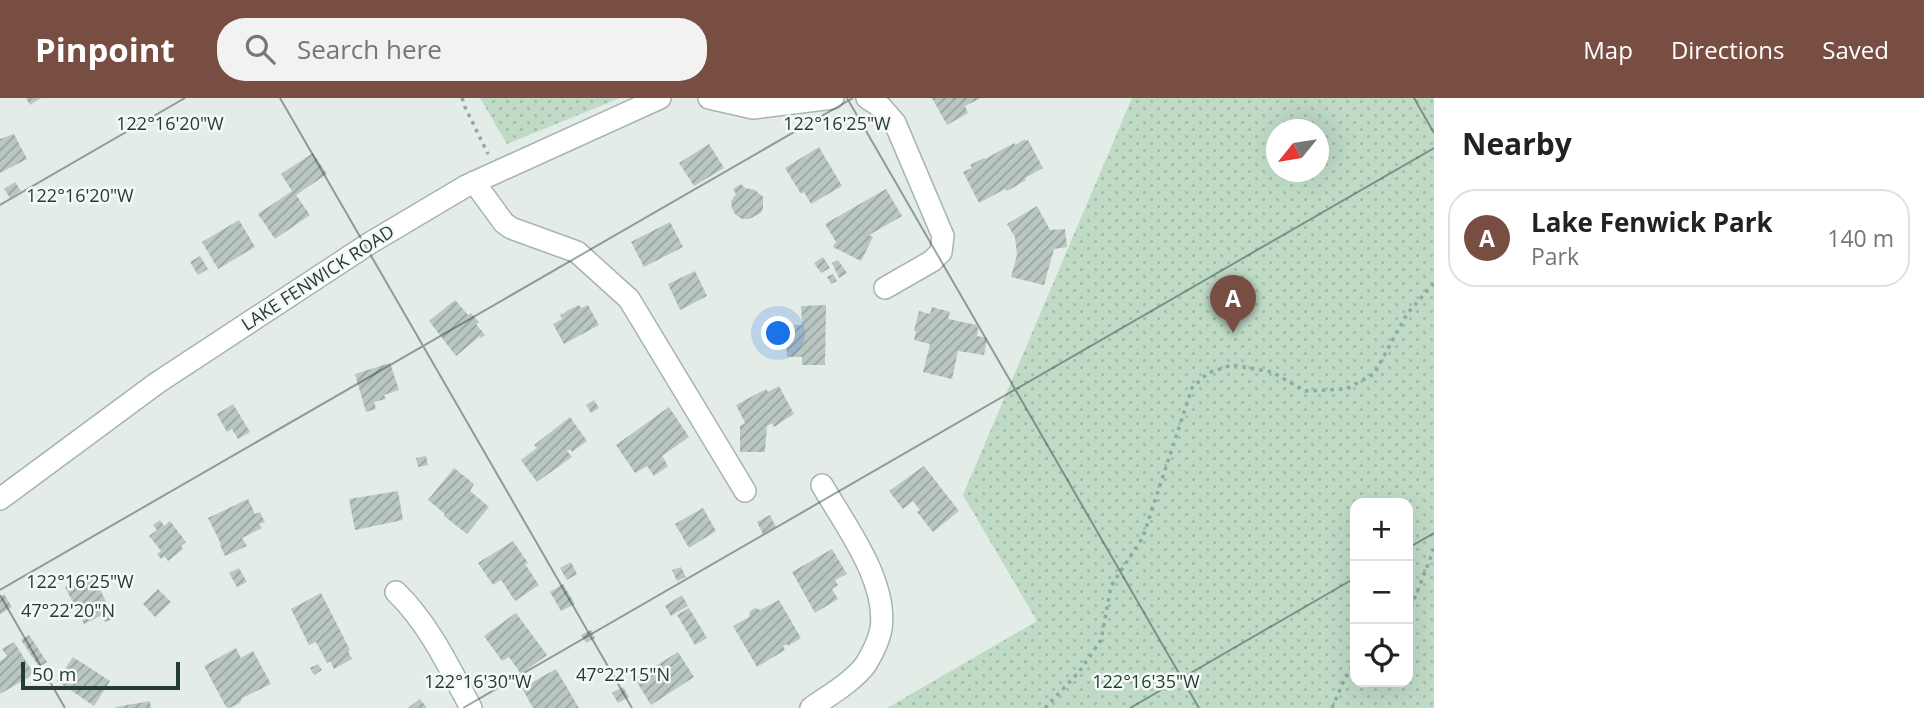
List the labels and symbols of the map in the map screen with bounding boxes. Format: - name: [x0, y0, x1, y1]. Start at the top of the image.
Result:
- text: 122°16'20"W: [116, 111, 224, 135]
- text: 122°16'25"W: [783, 111, 891, 135]
- north arrow: [1266, 119, 1329, 182]
- text: 122°16'20"W: [26, 183, 134, 207]
- street label: LAKE FENWICK ROAD: [236, 219, 398, 336]
- pin: A: [1210, 275, 1256, 333]
- your location: [761, 316, 795, 350]
- text: 122°16'25"W: [26, 569, 134, 593]
- text: 47°22'20"N: [21, 598, 115, 622]
- scale bar: [21, 659, 180, 691]
- text: 47°22'15"N: [576, 662, 670, 686]
- text: 122°16'30"W: [424, 669, 532, 693]
- text: 122°16'35"W: [1092, 669, 1200, 693]

